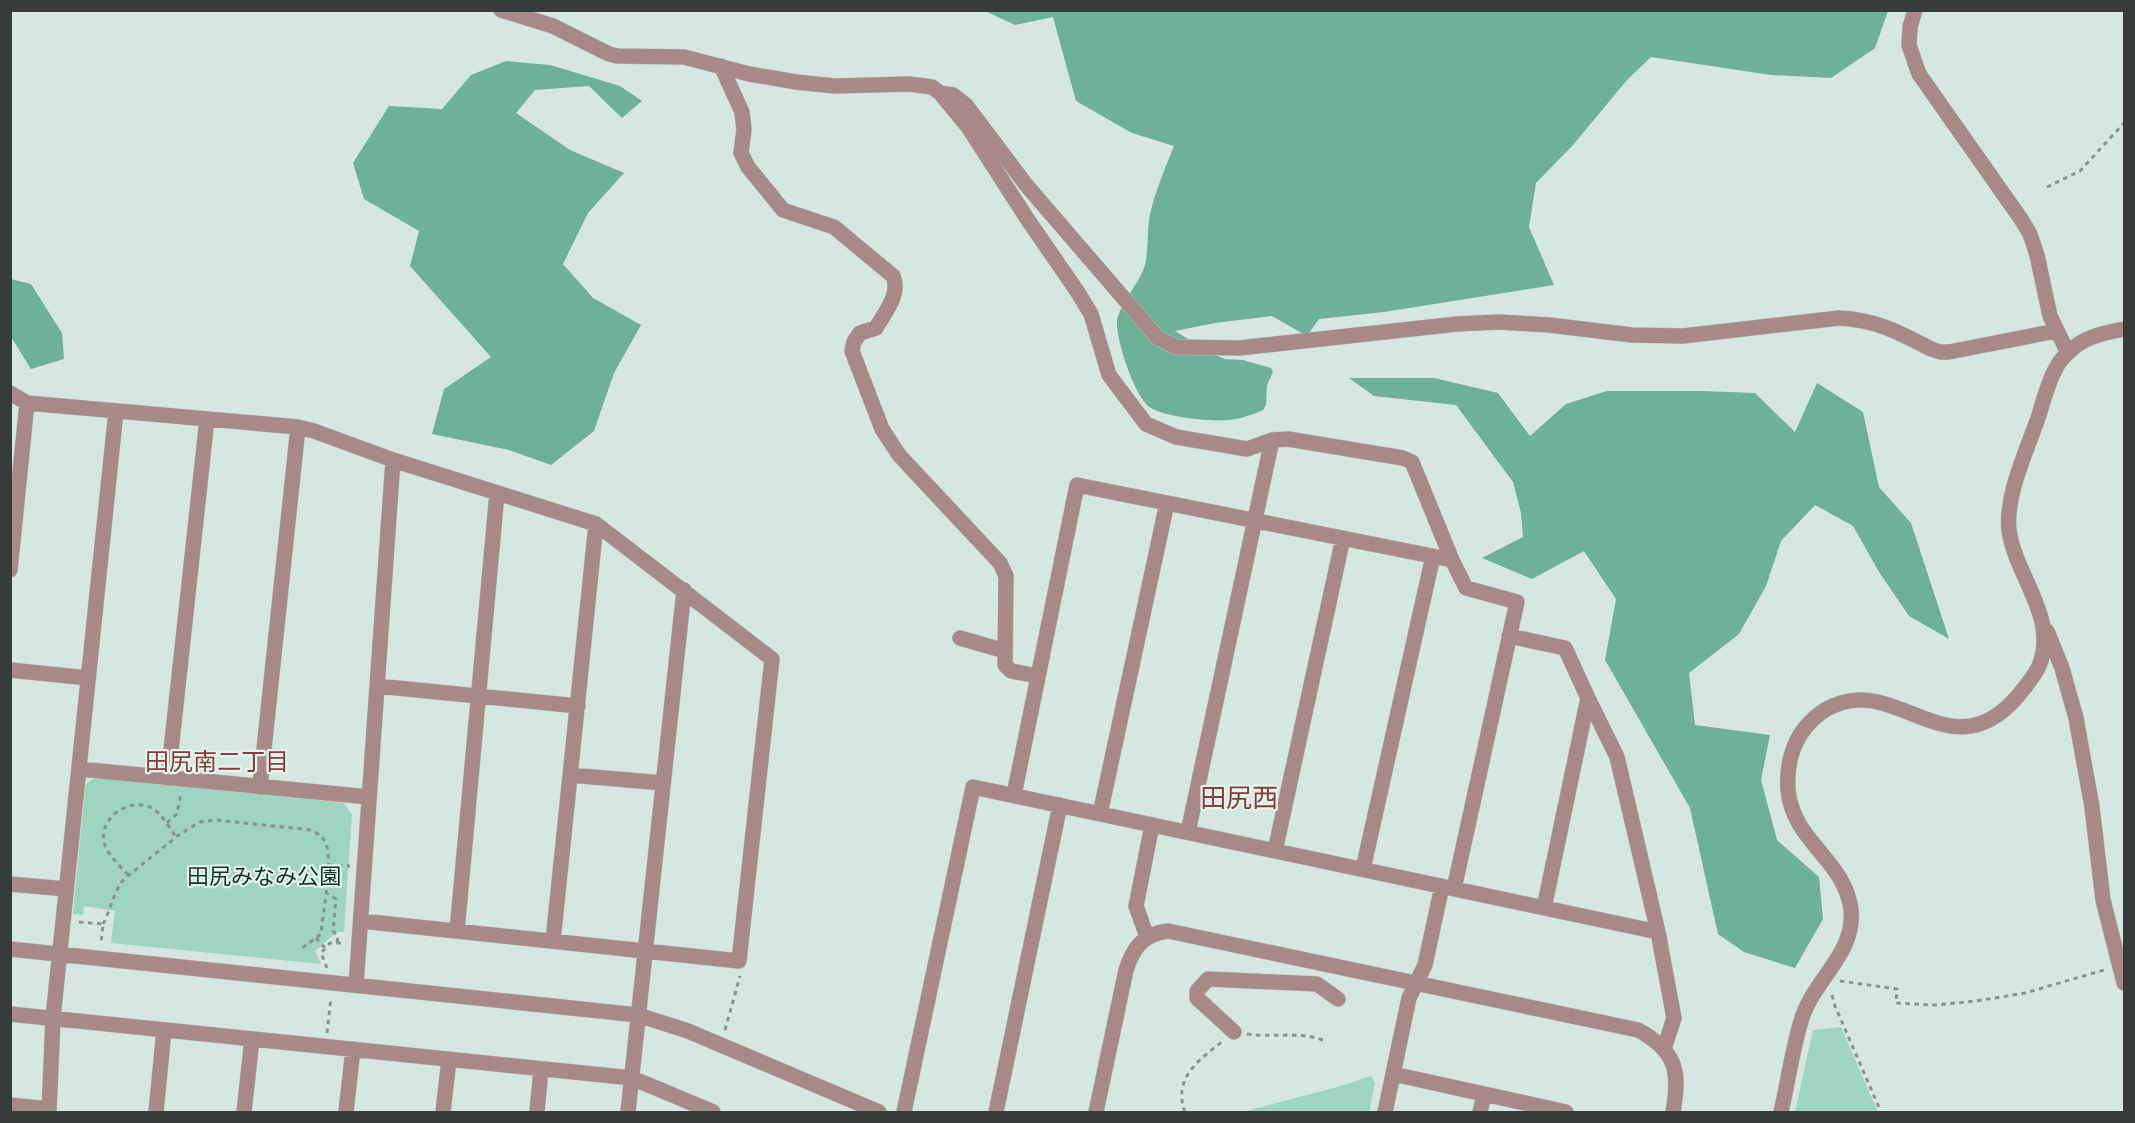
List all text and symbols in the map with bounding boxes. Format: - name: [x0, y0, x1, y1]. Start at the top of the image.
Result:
- district label: 田尻南二丁目: [145, 744, 289, 779]
- district label: 田尻西: [1200, 779, 1278, 817]
- park label: 田尻みなみ公園: [187, 860, 341, 892]

